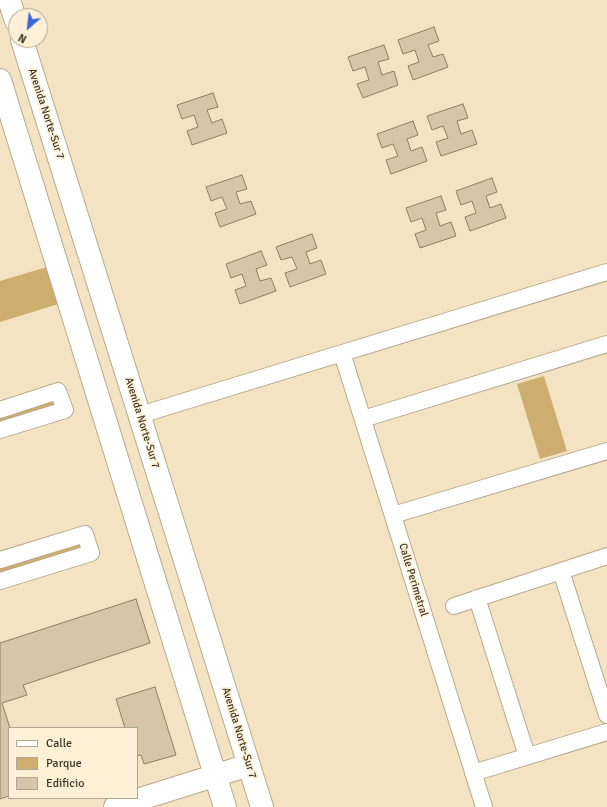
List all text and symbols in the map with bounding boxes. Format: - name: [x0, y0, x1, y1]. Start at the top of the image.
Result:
- north arrow: [8, 8, 48, 48]
- text: N: [16, 31, 29, 46]
- street label: Avenida Norte-Sur 7: [25, 67, 67, 161]
- street label: Avenida Norte-Sur 7: [122, 376, 162, 470]
- street label: Calle Perimetral: [396, 542, 430, 618]
- street label: Avenida Norte-Sur 7: [219, 686, 259, 780]
- legend: [8, 727, 138, 799]
- text: Calle: [46, 736, 72, 751]
- text: Parque: [46, 756, 82, 771]
- text: Edificio: [46, 776, 84, 791]

